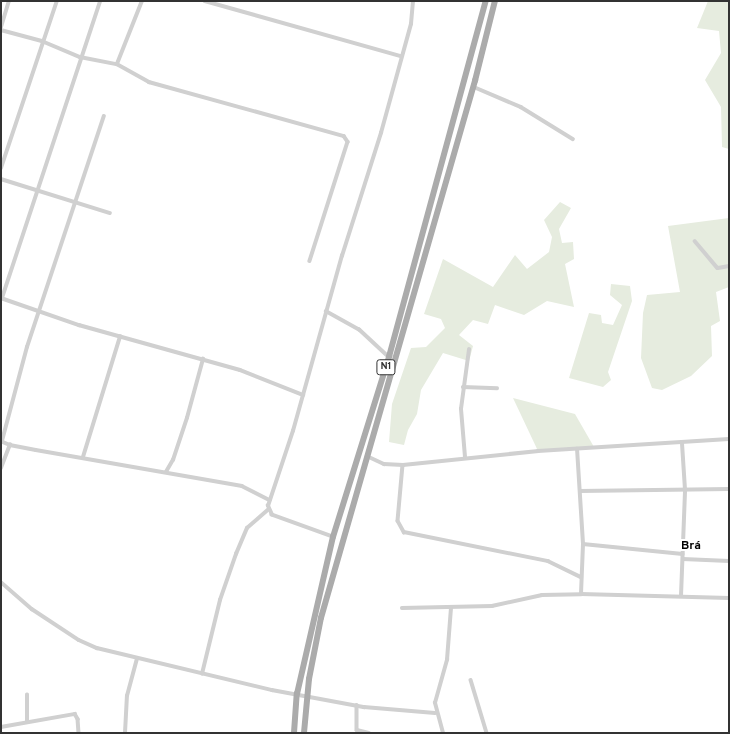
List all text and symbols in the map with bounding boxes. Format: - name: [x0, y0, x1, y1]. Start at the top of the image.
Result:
- road number: N1: [376, 359, 396, 375]
- district label: Brá: [681, 540, 701, 554]

